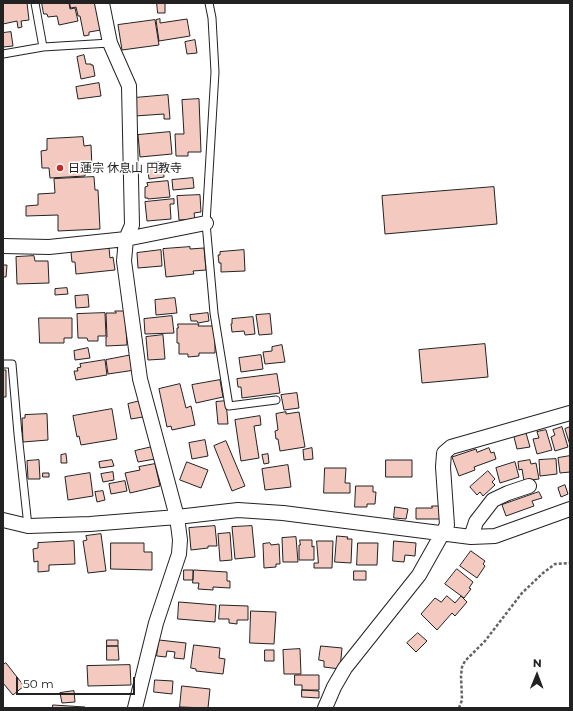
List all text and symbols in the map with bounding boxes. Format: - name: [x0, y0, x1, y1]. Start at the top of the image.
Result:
- place label: 日蓮宗 休息山 円教寺: [68, 161, 182, 175]
- marker: 日蓮宗 休息山 円教寺: [55, 163, 65, 173]
- north arrow: [517, 655, 557, 695]
- text: N: [533, 656, 542, 670]
- scale bar: [18, 669, 137, 695]
- text: 50 m: [23, 676, 54, 691]

